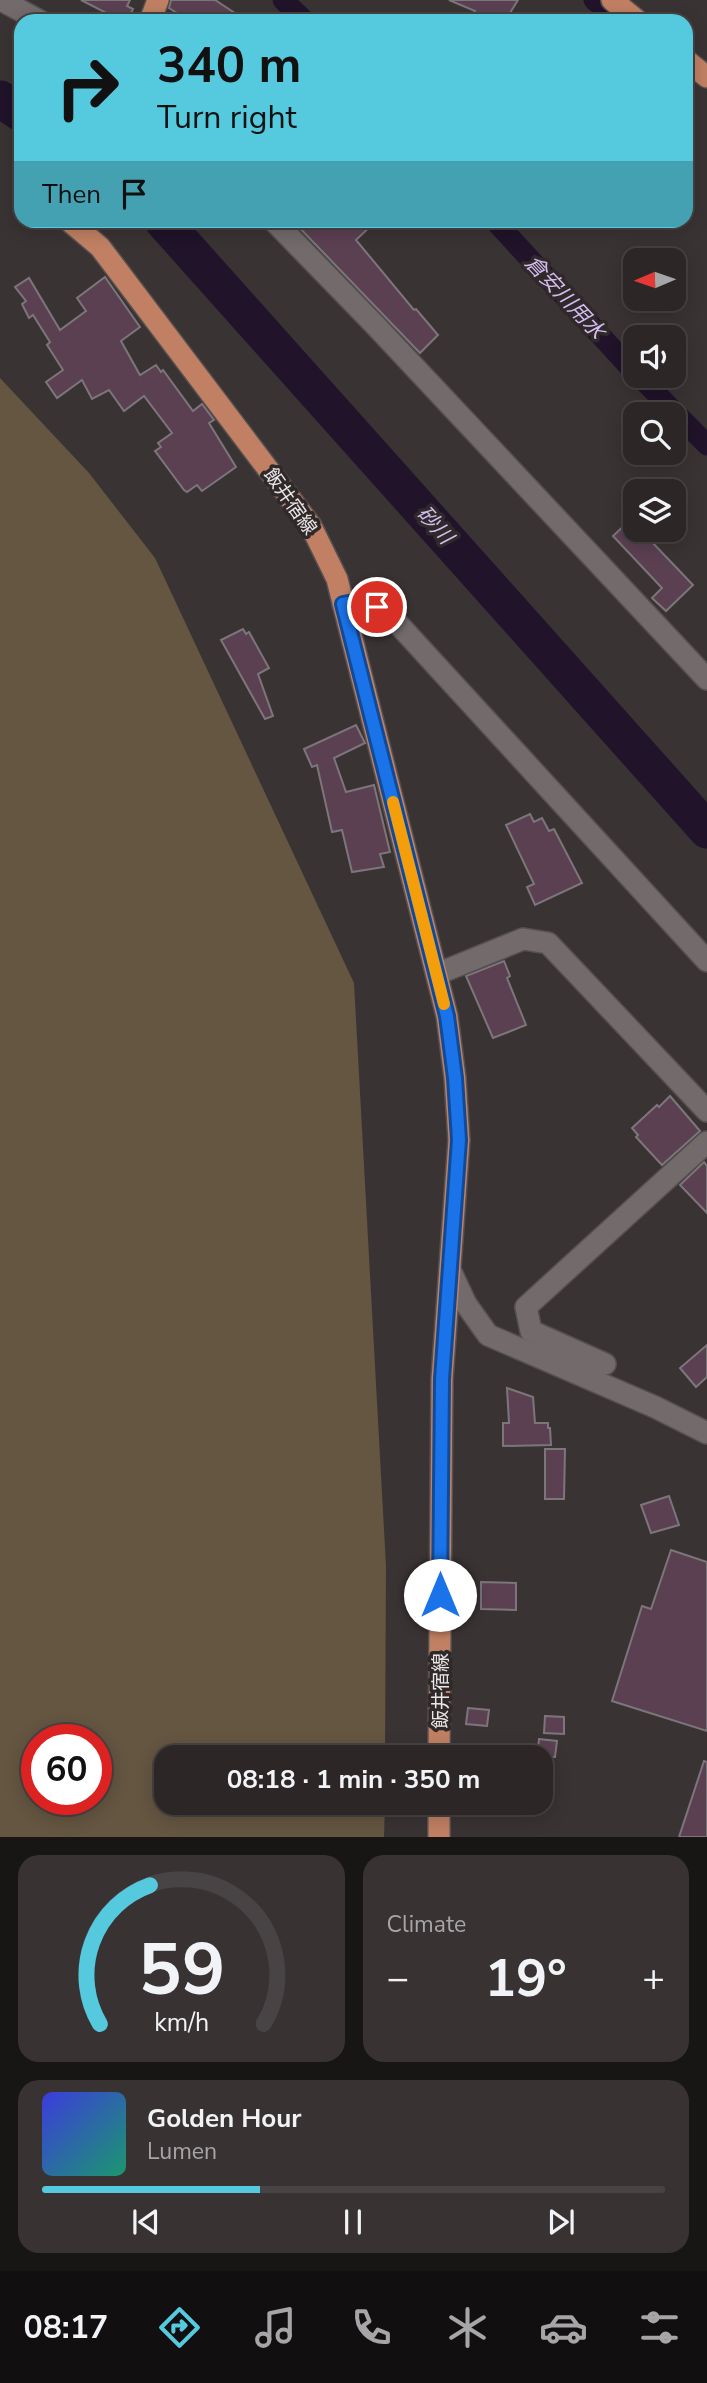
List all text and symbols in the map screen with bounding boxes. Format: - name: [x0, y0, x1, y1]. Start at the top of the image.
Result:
- text: 340 m: [157, 32, 301, 99]
- icon: right: [42, 42, 133, 133]
- text: Turn right: [157, 96, 297, 139]
- icon: arrive: [115, 175, 153, 213]
- text: Then: [42, 177, 101, 212]
- north arrow: [623, 248, 686, 312]
- map controls: [623, 248, 686, 542]
- water label: 倉安川用水: [519, 249, 612, 346]
- button: sound: [623, 325, 686, 388]
- button: search: [623, 402, 686, 465]
- street label: 飯井宿線: [258, 463, 323, 540]
- button: layers: [623, 479, 686, 542]
- water label: 砂川: [411, 500, 461, 551]
- pin: [347, 577, 407, 637]
- icon: arrive: [358, 588, 396, 626]
- position arrow: [403, 1558, 477, 1632]
- street label: 飯井宿線: [428, 1653, 454, 1729]
- speed limit sign: 60: [21, 1724, 112, 1815]
- text: 08:18 · 1 min · 350 m: [227, 1762, 480, 1797]
- text: Climate: [387, 1909, 466, 1940]
- text: 59: [138, 1921, 225, 2021]
- text: 19°: [485, 1943, 567, 2014]
- text: −: [387, 1953, 409, 2004]
- text: +: [642, 1953, 665, 2004]
- text: km/h: [154, 2006, 209, 2040]
- text: Golden Hour: [147, 2101, 302, 2136]
- text: Lumen: [147, 2136, 217, 2167]
- icon: previous: [127, 2203, 165, 2241]
- icon: pause: [334, 2203, 372, 2241]
- icon: next: [542, 2203, 580, 2241]
- icon: directions: [155, 2303, 204, 2352]
- icon: music: [251, 2303, 300, 2352]
- icon: phone: [347, 2303, 396, 2352]
- icon: climate: [443, 2303, 492, 2352]
- icon: car: [539, 2303, 588, 2352]
- icon: filters: [635, 2303, 684, 2352]
- text: 08:17: [23, 2306, 108, 2349]

